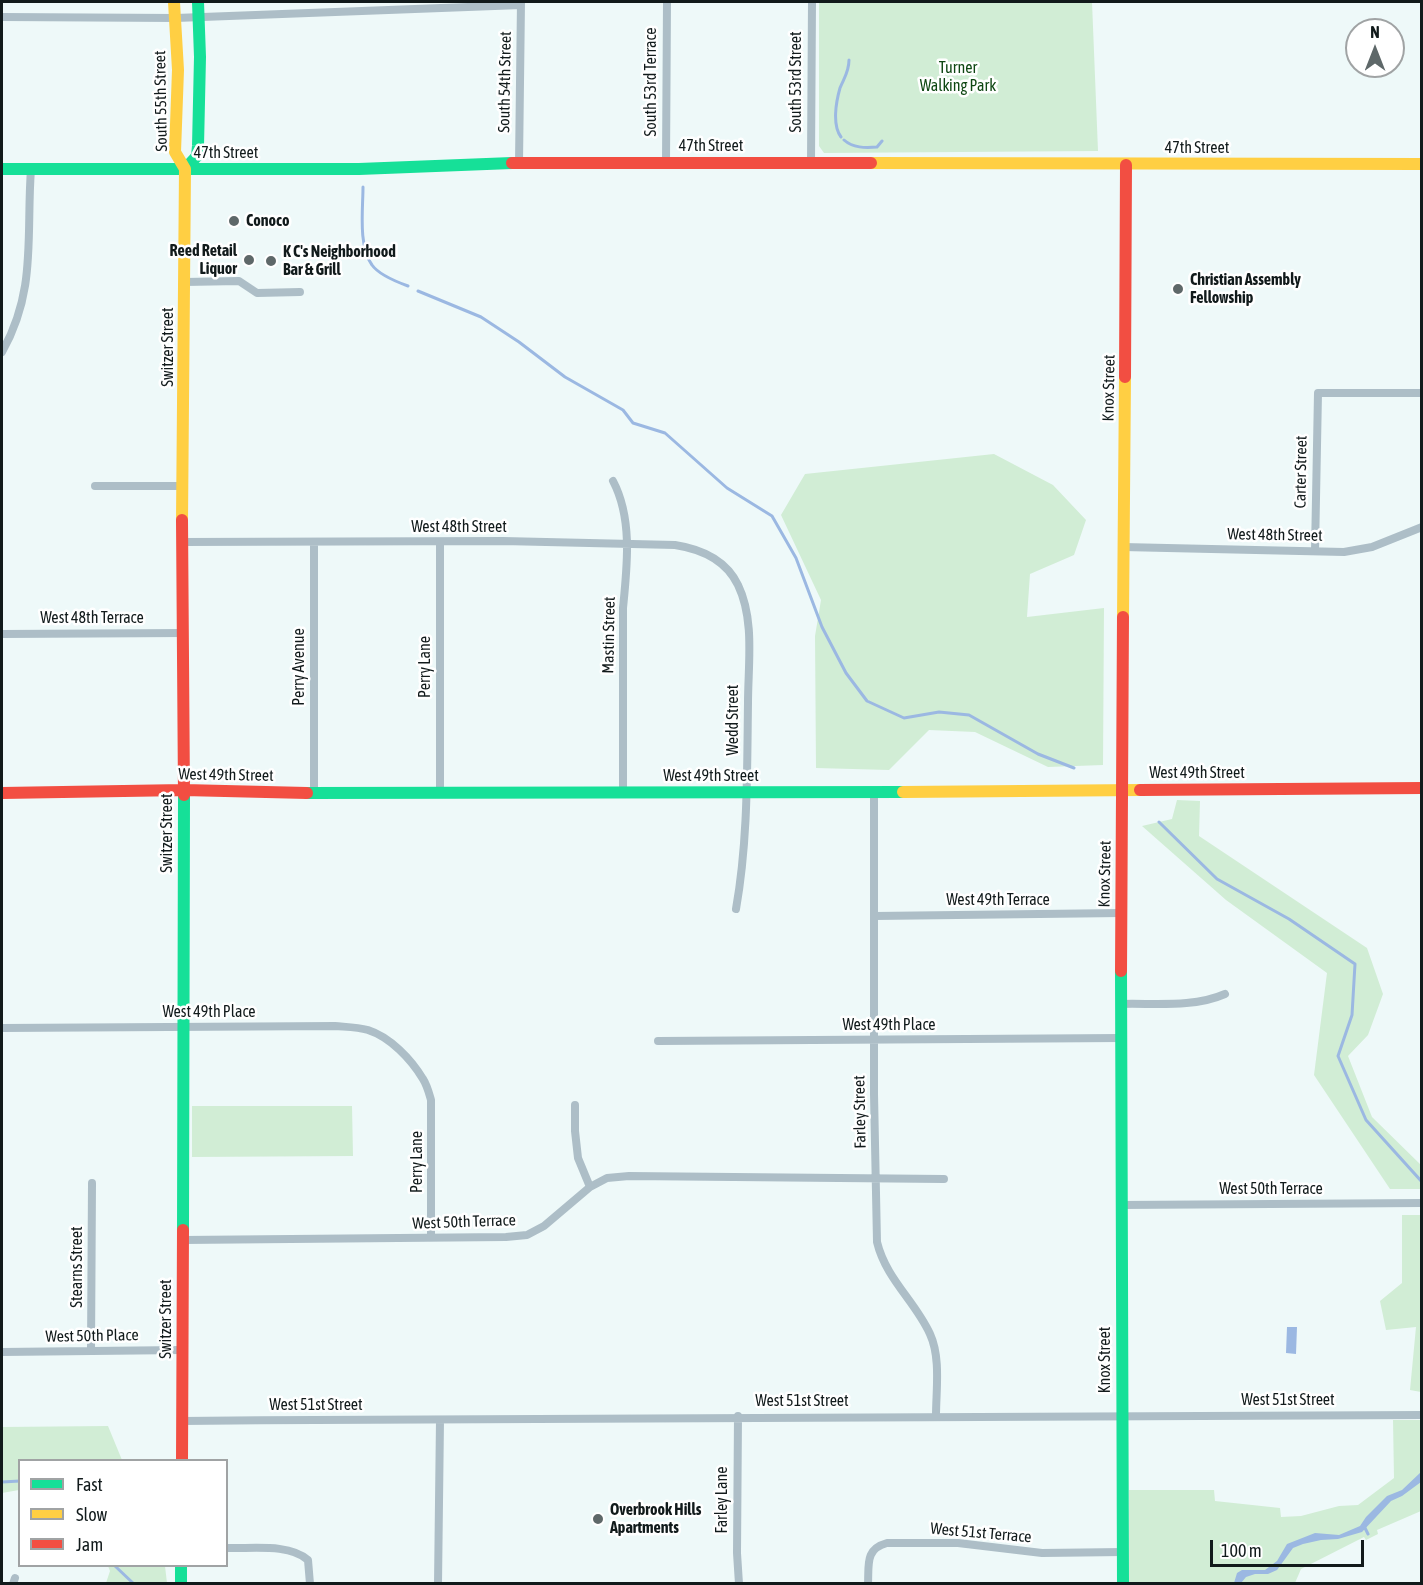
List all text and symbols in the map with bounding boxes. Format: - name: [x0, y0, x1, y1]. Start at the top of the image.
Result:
- north arrow: [1345, 18, 1405, 78]
- text: N: [1370, 23, 1380, 41]
- street label: South 53rd Terrace: [641, 27, 661, 137]
- street label: South 54th Street: [495, 31, 515, 133]
- street label: South 53rd Street: [786, 31, 806, 133]
- street label: South 55th Street: [151, 50, 171, 152]
- park label: Turner Walking Park: [920, 58, 996, 96]
- street label: 47th Street: [679, 136, 743, 156]
- street label: 47th Street: [1165, 138, 1229, 158]
- street label: 47th Street: [194, 143, 258, 163]
- place label: Conoco: [246, 211, 289, 231]
- marker: Conoco: [227, 214, 241, 228]
- place label: Reed Retail Liquor: [170, 241, 237, 279]
- place label: K C's Neighborhood Bar & Grill: [283, 242, 396, 280]
- marker: Reed Retail Liquor: [242, 253, 256, 267]
- marker: K C's Neighborhood Bar & Grill: [264, 254, 278, 268]
- place label: Christian Assembly Fellowship: [1190, 270, 1301, 308]
- marker: Christian Assembly Fellowship: [1171, 282, 1185, 296]
- street label: Switzer Street: [158, 307, 178, 387]
- street label: Knox Street: [1099, 354, 1119, 422]
- street label: Carter Street: [1291, 435, 1311, 509]
- street label: West 48th Street: [411, 517, 507, 537]
- street label: West 48th Street: [1227, 525, 1323, 545]
- street label: Mastin Street: [599, 596, 619, 674]
- street label: West 48th Terrace: [40, 608, 144, 628]
- street label: Perry Avenue: [289, 628, 309, 706]
- street label: Perry Lane: [415, 636, 435, 698]
- street label: Wedd Street: [723, 685, 743, 755]
- street label: West 49th Street: [1149, 763, 1245, 783]
- street label: West 49th Street: [178, 765, 274, 785]
- street label: West 49th Street: [663, 766, 759, 786]
- street label: Switzer Street: [157, 793, 177, 873]
- street label: Knox Street: [1095, 840, 1115, 908]
- street label: West 49th Terrace: [946, 890, 1050, 910]
- street label: West 49th Place: [162, 1002, 256, 1022]
- street label: West 49th Place: [842, 1015, 936, 1035]
- street label: Farley Street: [850, 1075, 870, 1149]
- street label: Perry Lane: [407, 1131, 427, 1193]
- street label: West 50th Terrace: [1219, 1179, 1323, 1199]
- street label: West 50th Terrace: [412, 1211, 516, 1233]
- street label: Stearns Street: [67, 1226, 87, 1308]
- street label: Switzer Street: [156, 1279, 176, 1359]
- street label: West 50th Place: [45, 1326, 139, 1346]
- street label: Knox Street: [1095, 1327, 1115, 1393]
- street label: West 51st Street: [1241, 1390, 1335, 1410]
- street label: West 51st Street: [755, 1391, 849, 1411]
- street label: West 51st Street: [269, 1395, 363, 1415]
- legend: [18, 1459, 228, 1567]
- street label: Farley Lane: [712, 1467, 732, 1533]
- text: Fast: [76, 1474, 103, 1495]
- place label: Overbrook Hills Apartments: [610, 1500, 701, 1538]
- text: Slow: [76, 1504, 107, 1525]
- marker: Overbrook Hills Apartments: [591, 1512, 605, 1526]
- street label: West 51st Terrace: [930, 1519, 1032, 1547]
- scale bar: [1213, 1528, 1368, 1566]
- text: Jam: [76, 1534, 103, 1555]
- text: 100 m: [1221, 1540, 1262, 1561]

